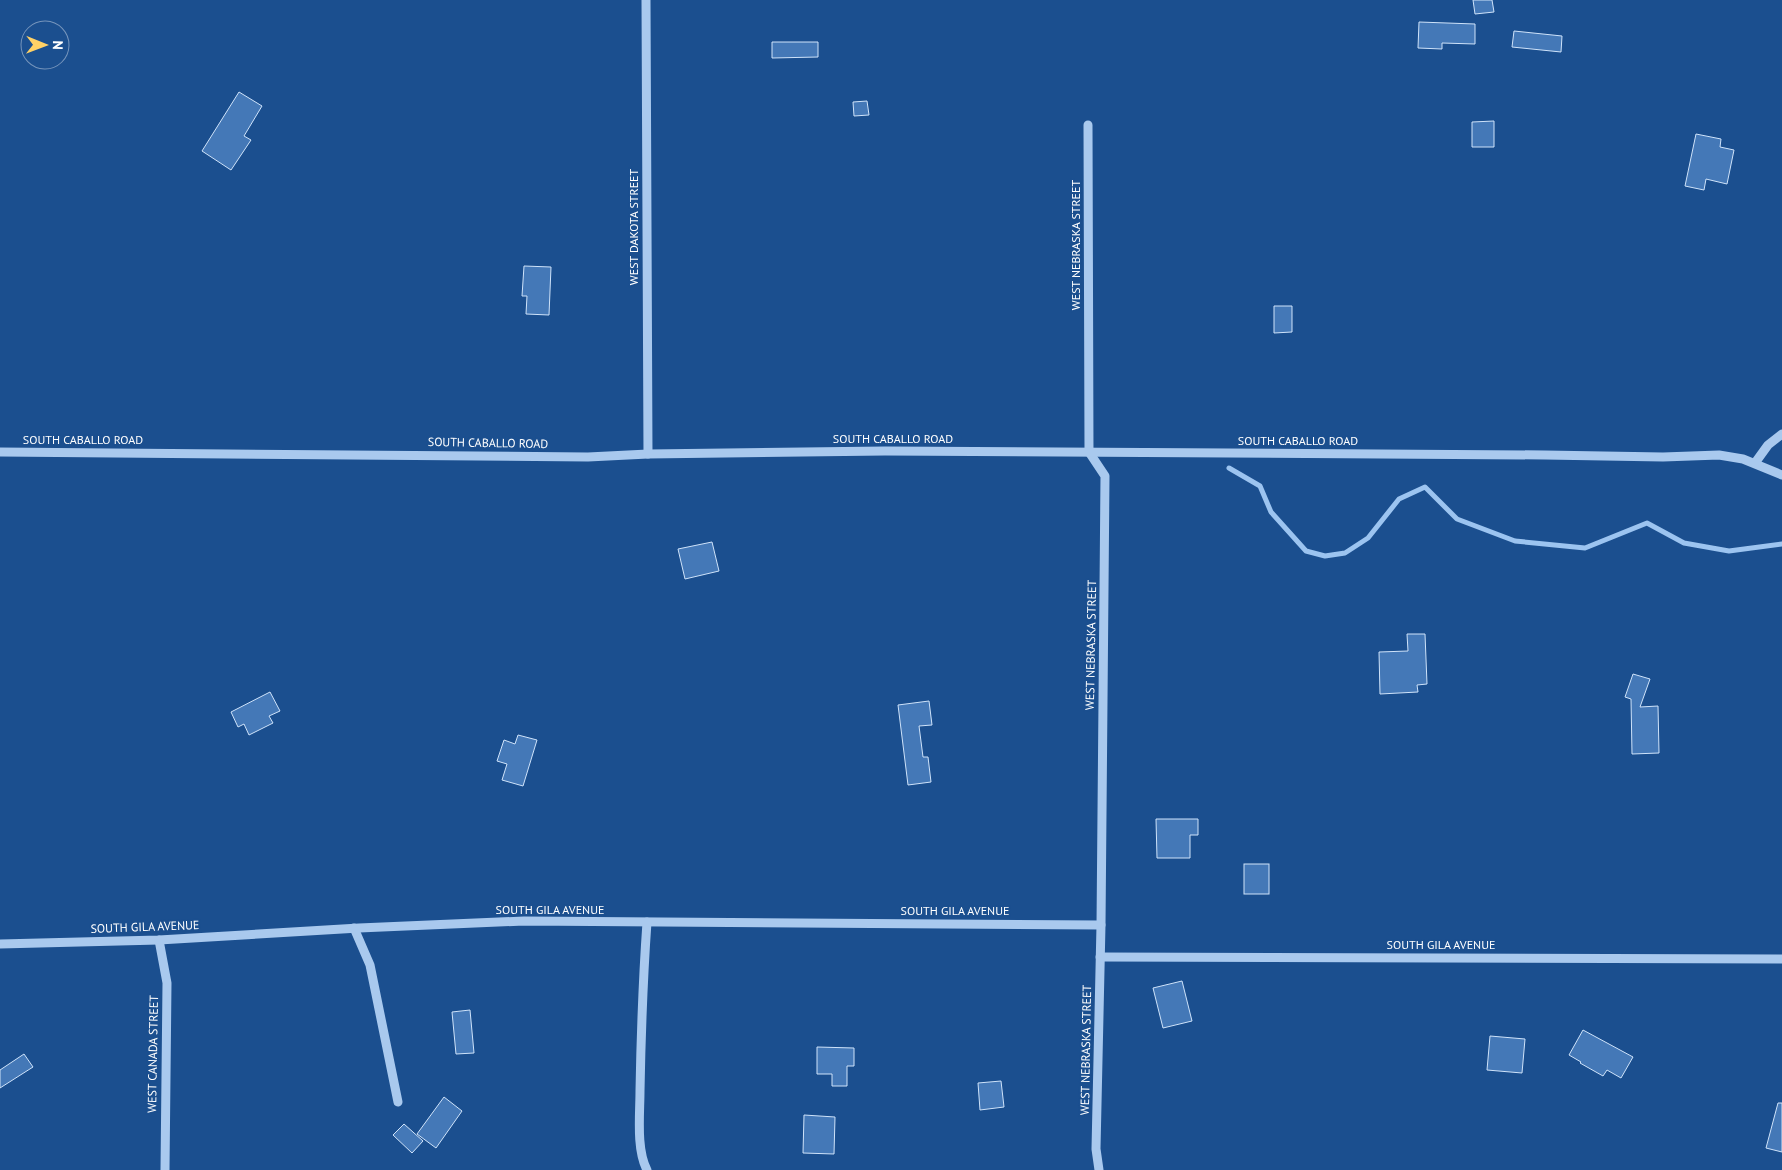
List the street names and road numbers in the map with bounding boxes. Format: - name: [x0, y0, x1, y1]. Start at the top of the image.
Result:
- street label: WEST DAKOTA STREET: [626, 168, 641, 285]
- street label: WEST NEBRASKA STREET: [1068, 180, 1083, 310]
- street label: SOUTH CABALLO ROAD: [833, 431, 953, 446]
- street label: SOUTH CABALLO ROAD: [23, 432, 143, 447]
- street label: SOUTH CABALLO ROAD: [1238, 433, 1358, 448]
- street label: SOUTH CABALLO ROAD: [428, 434, 548, 451]
- street label: WEST NEBRASKA STREET: [1082, 579, 1099, 710]
- street label: SOUTH GILA AVENUE: [496, 902, 604, 917]
- street label: SOUTH GILA AVENUE: [901, 903, 1009, 918]
- street label: SOUTH GILA AVENUE: [90, 917, 200, 936]
- street label: SOUTH GILA AVENUE: [1387, 937, 1495, 952]
- street label: WEST NEBRASKA STREET: [1077, 984, 1094, 1115]
- street label: WEST CANADA STREET: [144, 995, 161, 1113]

